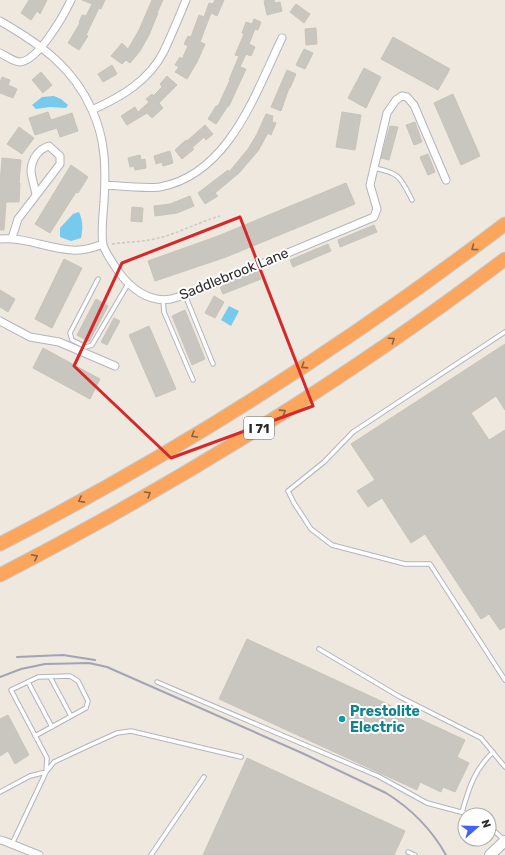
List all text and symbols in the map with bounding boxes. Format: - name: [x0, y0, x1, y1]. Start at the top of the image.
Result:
- one-way arrow: [471, 243, 478, 251]
- street label: Saddlebrook Lane: [177, 244, 291, 304]
- one-way arrow: [388, 337, 395, 345]
- one-way arrow: [301, 361, 308, 368]
- one-way arrow: [279, 409, 286, 417]
- road number: I 71: [244, 417, 274, 439]
- one-way arrow: [191, 431, 198, 438]
- one-way arrow: [144, 492, 151, 499]
- one-way arrow: [78, 496, 85, 503]
- one-way arrow: [30, 554, 38, 562]
- place label: Prestolite Electric: [350, 703, 420, 736]
- marker: Prestolite Electric: [337, 714, 347, 724]
- north arrow: [457, 807, 497, 847]
- text: N: [478, 818, 493, 830]

